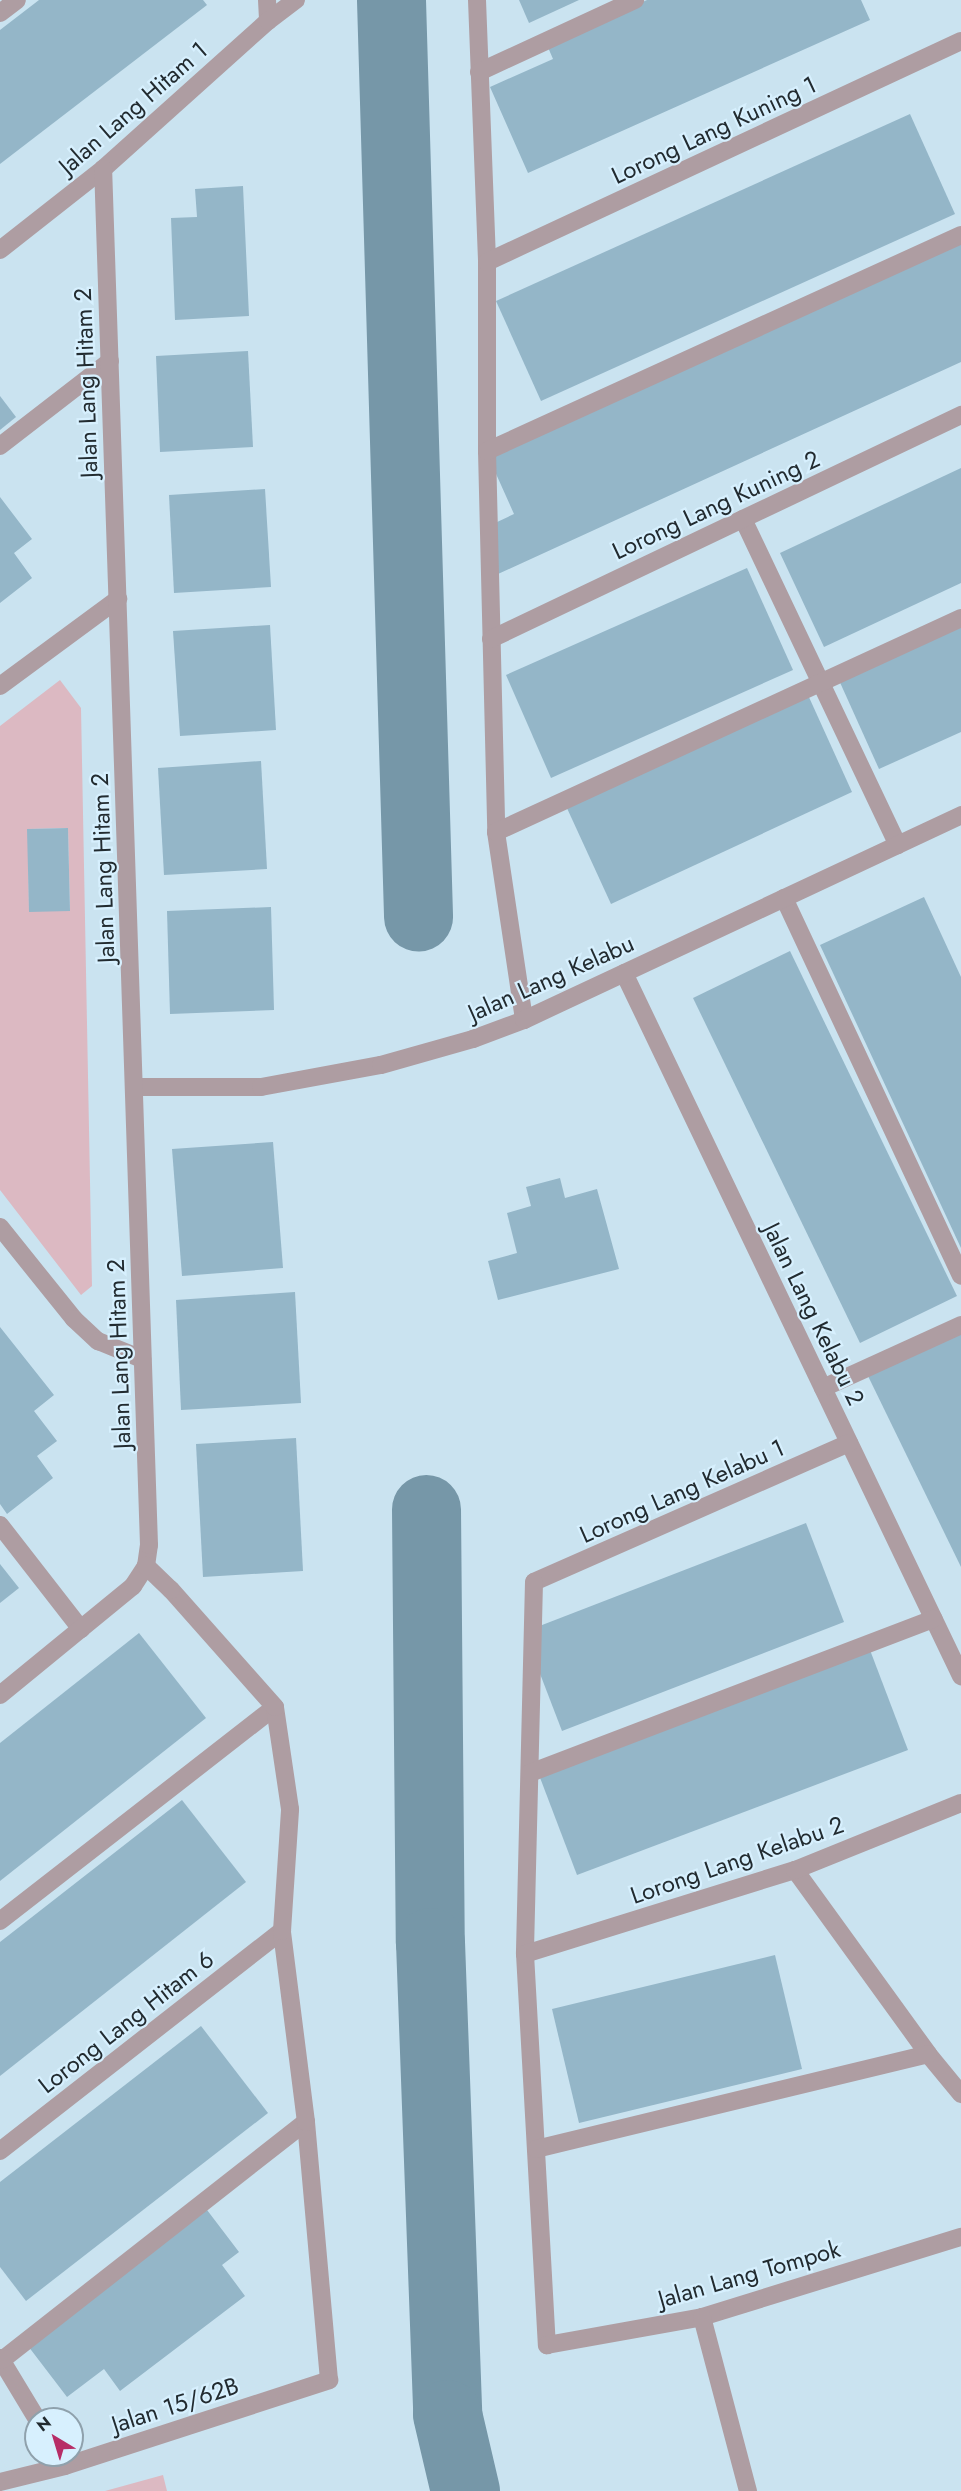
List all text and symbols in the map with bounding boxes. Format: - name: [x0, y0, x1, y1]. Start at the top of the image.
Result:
- street label: Jalan Lang Hitam 1: [53, 36, 213, 180]
- street label: Lorong Lang Kuning 1: [607, 70, 821, 190]
- street label: Jalan Lang Hitam 2: [68, 287, 104, 479]
- street label: Lorong Lang Kuning 2: [608, 444, 824, 566]
- street label: Jalan Lang Hitam 2: [85, 772, 121, 964]
- street label: Jalan Lang Kelabu: [464, 929, 638, 1027]
- street label: Jalan Lang Kelabu 2: [757, 1218, 871, 1410]
- street label: Jalan Lang Hitam 2: [101, 1258, 137, 1450]
- street label: Lorong Lang Kelabu 1: [575, 1433, 789, 1549]
- street label: Lorong Lang Kelabu 2: [627, 1810, 847, 1910]
- street label: Lorong Lang Hitam 6: [33, 1945, 219, 2099]
- street label: Jalan Lang Tompok: [655, 2234, 843, 2314]
- street label: Jalan 15/62B: [108, 2371, 242, 2439]
- north arrow: [24, 2407, 84, 2467]
- text: N: [32, 2411, 56, 2437]

